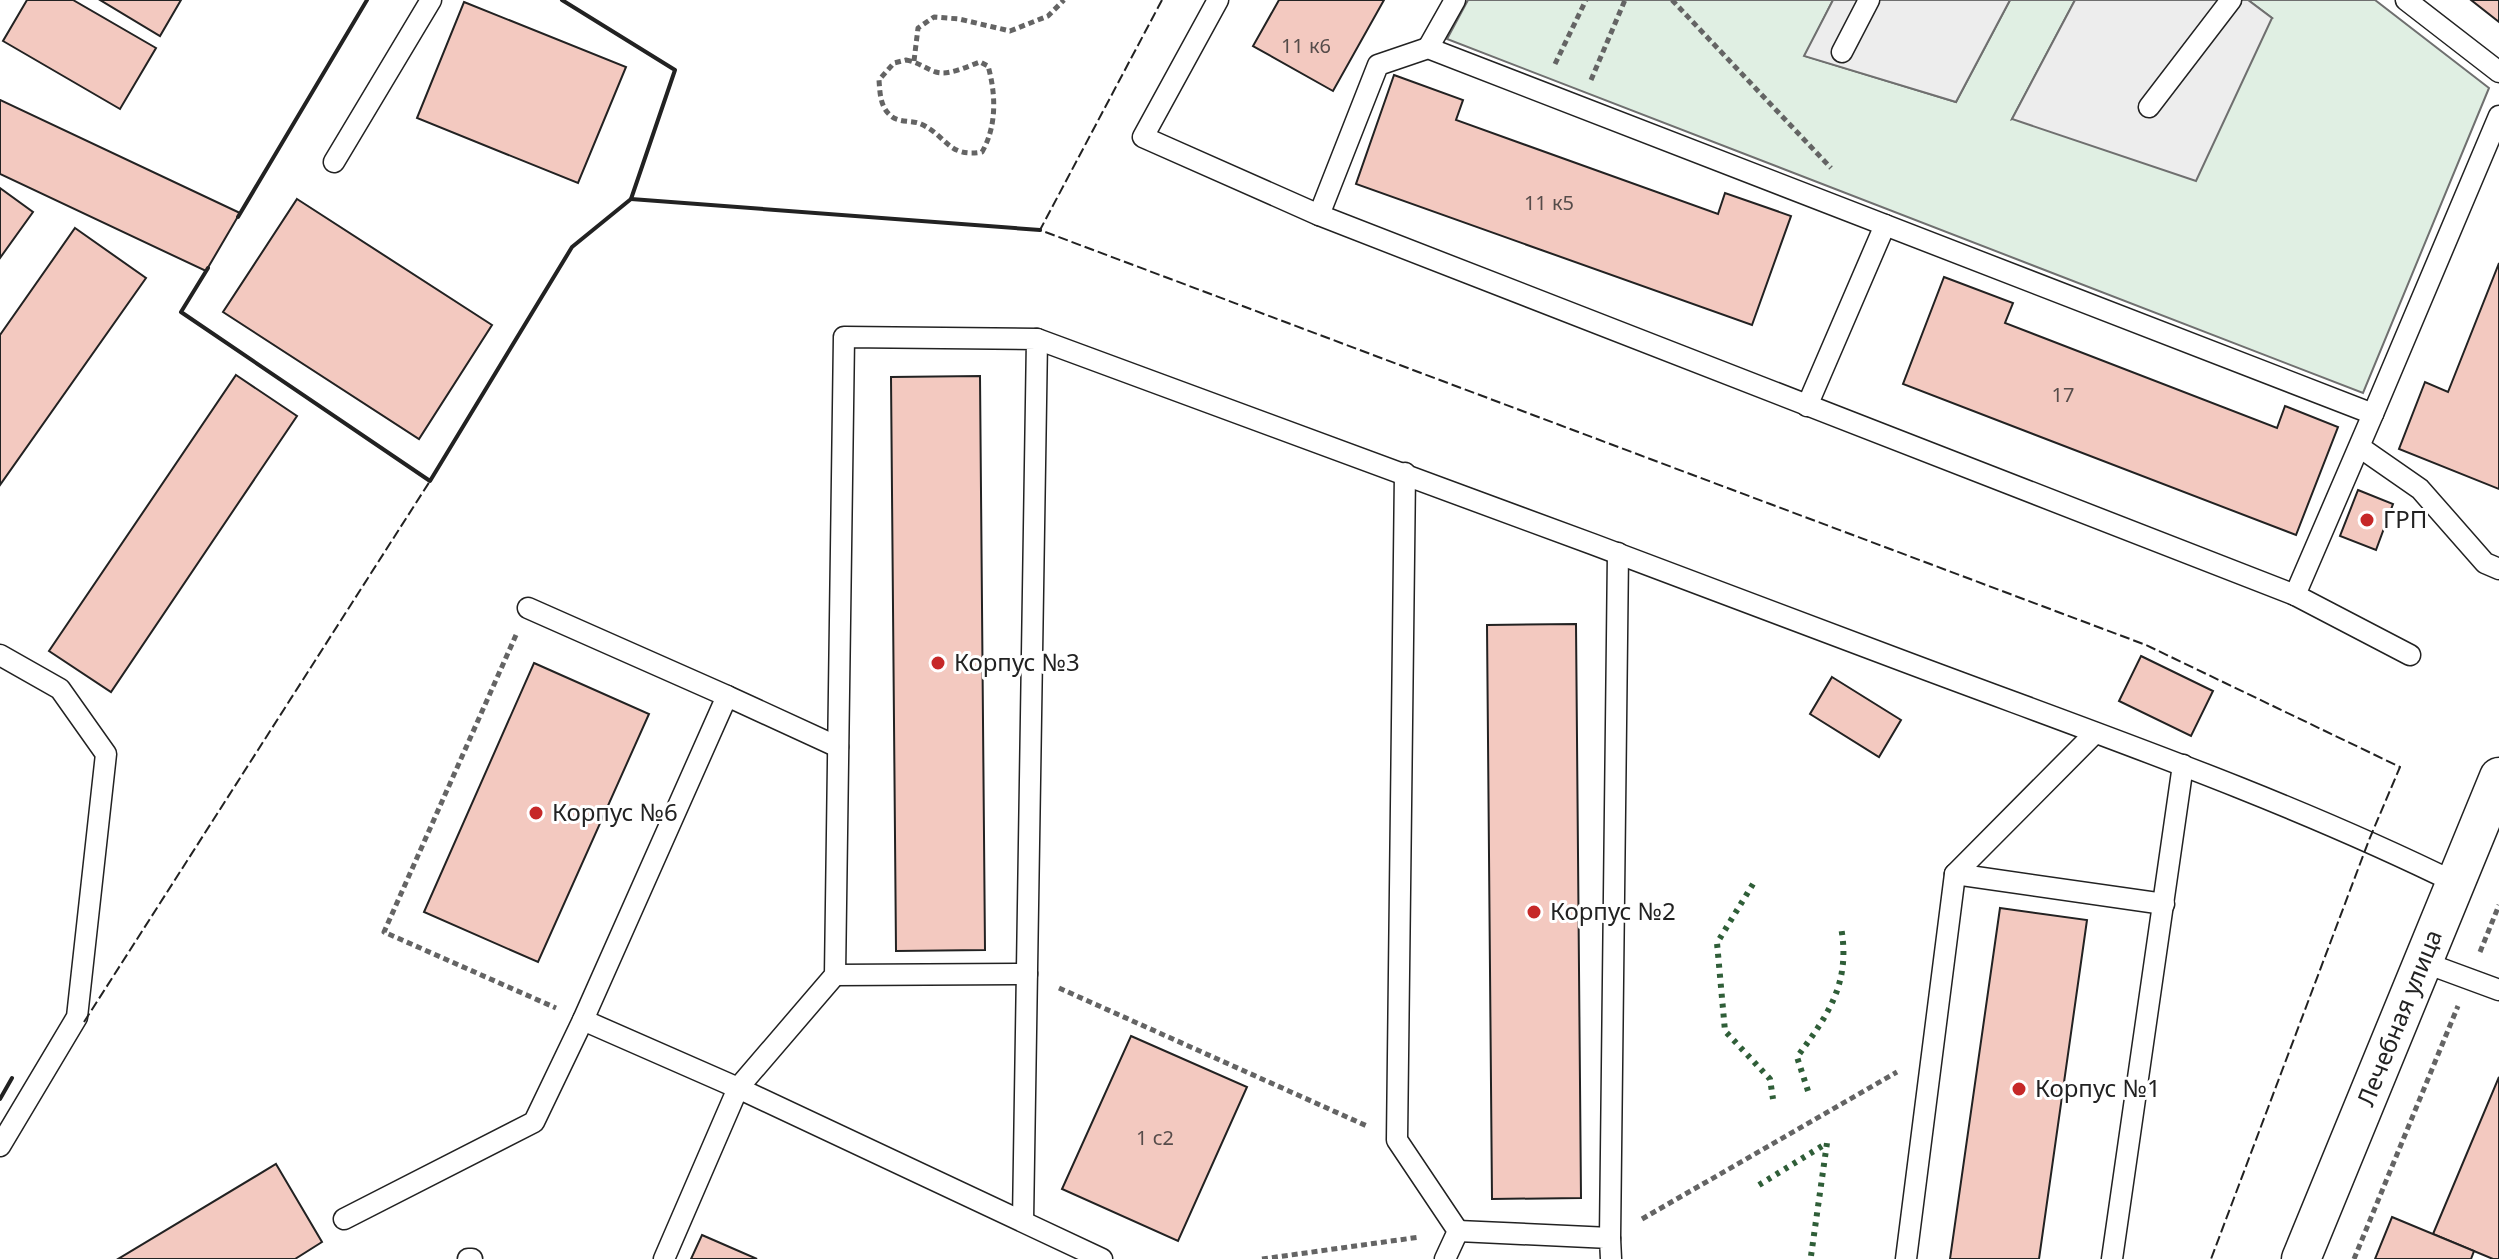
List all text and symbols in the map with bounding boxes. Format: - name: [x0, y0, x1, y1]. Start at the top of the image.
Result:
- house number: 11 к6: [1281, 32, 1331, 59]
- house number: 11 к5: [1524, 189, 1574, 216]
- house number: 17: [2052, 381, 2074, 408]
- place label: ГРП: [2383, 502, 2427, 535]
- marker: ГРП: [2358, 511, 2376, 529]
- place label: Корпус №3: [954, 645, 1080, 678]
- marker: Корпус №3: [929, 654, 947, 672]
- place label: Корпус №6: [552, 795, 678, 828]
- marker: Корпус №6: [527, 804, 545, 822]
- place label: Корпус №2: [1550, 894, 1676, 927]
- marker: Корпус №2: [1525, 903, 1543, 921]
- street label: Лечебная улица: [2348, 924, 2449, 1111]
- place label: Корпус №1: [2035, 1071, 2161, 1104]
- marker: Корпус №1: [2010, 1080, 2028, 1098]
- house number: 1 с2: [1136, 1124, 1174, 1151]

